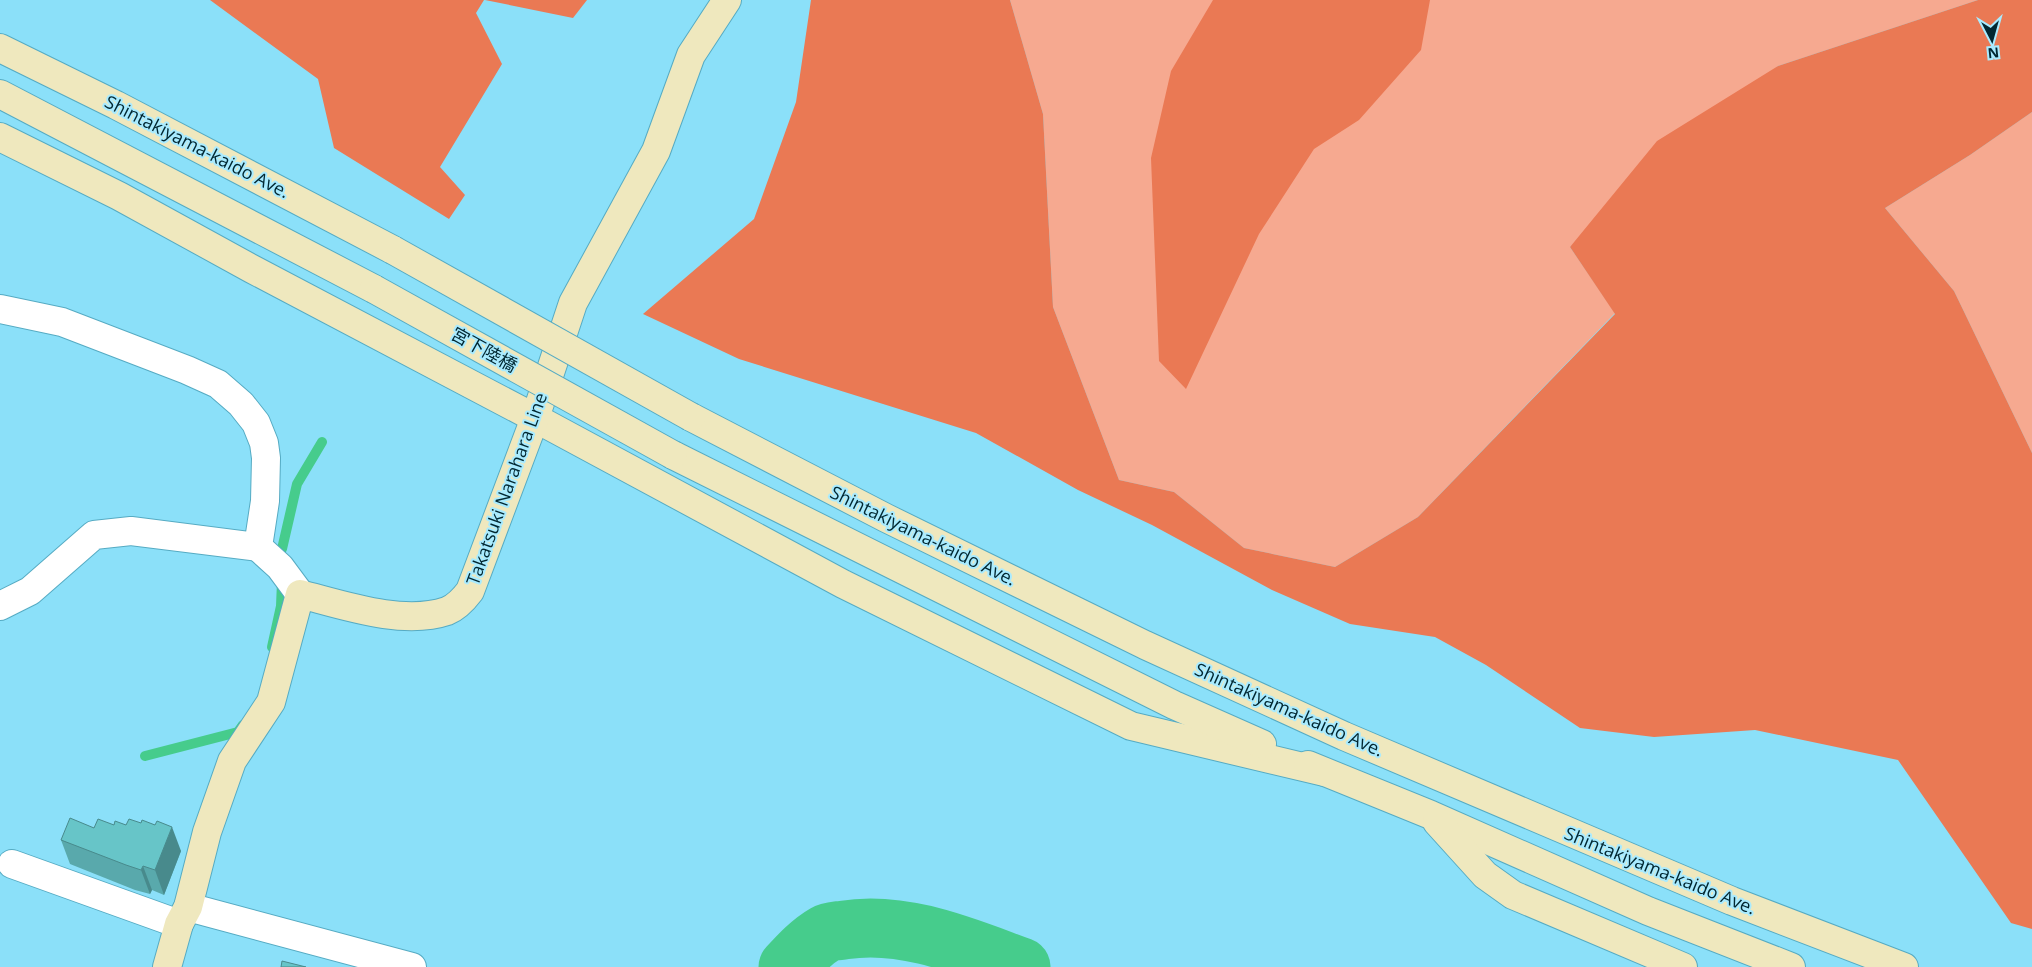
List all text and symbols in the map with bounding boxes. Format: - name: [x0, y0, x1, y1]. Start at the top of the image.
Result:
- north arrow: [1967, 15, 2017, 65]
- text: N: [1987, 43, 2000, 63]
- street label: Shintakiyama-kaido Ave.: [101, 89, 294, 203]
- street label: 宮下陸橋: [447, 321, 522, 377]
- street label: Takatsuki Narahara Line: [460, 389, 552, 588]
- street label: Shintakiyama-kaido Ave.: [826, 480, 1020, 591]
- street label: Shintakiyama-kaido Ave.: [1191, 657, 1388, 762]
- street label: Shintakiyama-kaido Ave.: [1561, 821, 1760, 919]

